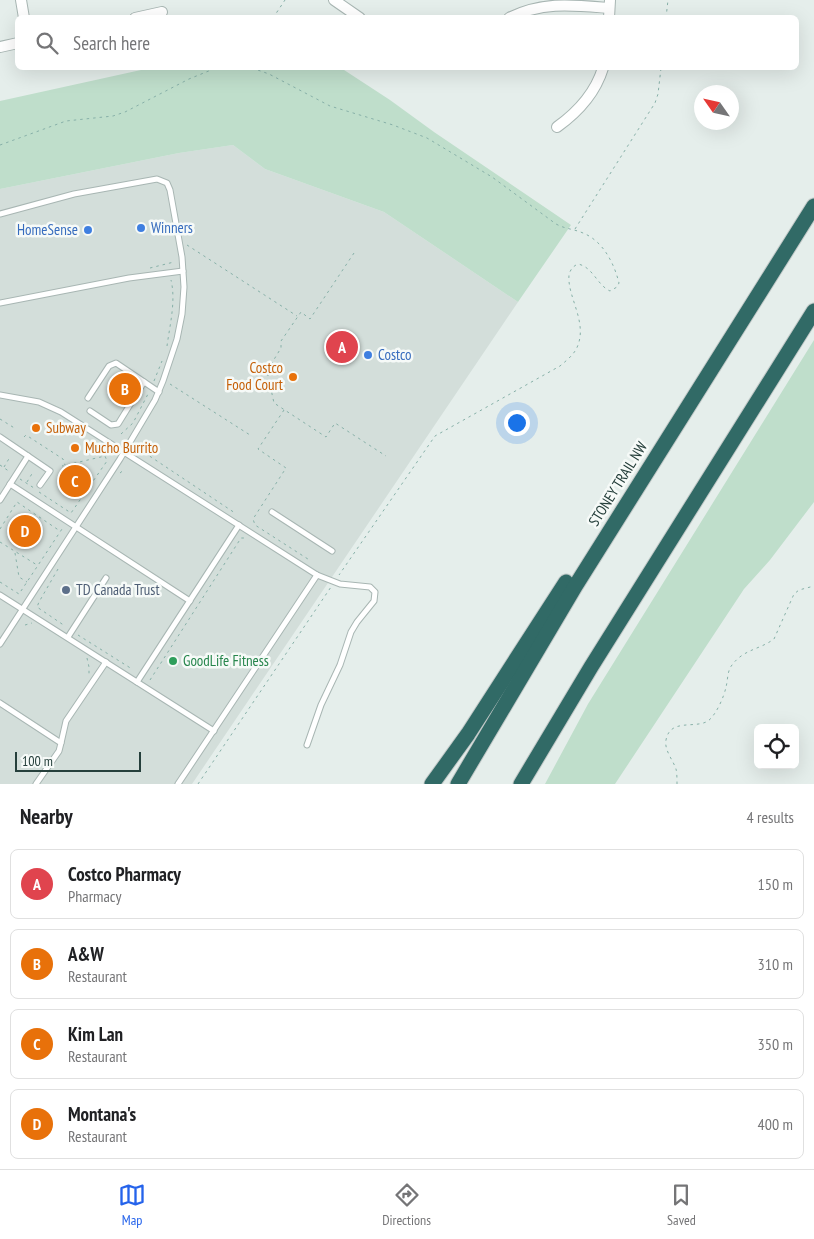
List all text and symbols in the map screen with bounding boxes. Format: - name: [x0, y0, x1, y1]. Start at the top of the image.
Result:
- search box: [15, 15, 799, 70]
- icon: search: [33, 29, 61, 57]
- text: Search here: [73, 31, 150, 55]
- north arrow: [694, 85, 739, 130]
- place label: Winners: [151, 218, 193, 237]
- place label: HomeSense: [17, 220, 78, 239]
- marker: Winners: [135, 222, 147, 234]
- marker: HomeSense: [82, 224, 94, 236]
- pin: A: [326, 328, 358, 366]
- place label: Costco: [378, 345, 412, 364]
- marker: Costco: [362, 349, 374, 361]
- place label: Costco Food Court: [226, 358, 283, 394]
- pin: B: [109, 370, 141, 408]
- marker: Costco Food Court: [287, 371, 299, 383]
- your location: [504, 410, 530, 436]
- place label: Subway: [46, 418, 86, 437]
- marker: Subway: [30, 422, 42, 434]
- place label: Mucho Burrito: [85, 438, 158, 457]
- street label: STONEY TRAIL NW: [584, 438, 651, 529]
- marker: Mucho Burrito: [69, 442, 81, 454]
- pin: C: [59, 462, 91, 500]
- pin: D: [9, 512, 41, 550]
- place label: TD Canada Trust: [76, 580, 160, 599]
- marker: TD Canada Trust: [60, 584, 72, 596]
- place label: GoodLife Fitness: [183, 651, 269, 670]
- marker: GoodLife Fitness: [167, 655, 179, 667]
- map controls: [754, 724, 799, 769]
- button: locate: [754, 724, 799, 769]
- scale bar: [15, 749, 141, 772]
- text: 100 m: [22, 752, 53, 770]
- text: Nearby: [20, 803, 73, 830]
- text: 4 results: [747, 807, 794, 827]
- text: Costco Pharmacy: [68, 862, 181, 886]
- text: A: [33, 874, 41, 894]
- text: 150 m: [758, 874, 793, 894]
- text: Pharmacy: [68, 886, 121, 906]
- text: A&W: [68, 942, 104, 966]
- text: B: [33, 954, 41, 974]
- text: 310 m: [758, 954, 793, 974]
- text: Restaurant: [68, 966, 127, 986]
- text: Kim Lan: [68, 1022, 123, 1046]
- text: C: [33, 1034, 41, 1054]
- text: 350 m: [758, 1034, 793, 1054]
- text: Restaurant: [68, 1046, 127, 1066]
- text: Montana's: [68, 1102, 136, 1126]
- text: D: [33, 1114, 41, 1134]
- text: 400 m: [758, 1114, 793, 1134]
- text: Restaurant: [68, 1126, 127, 1146]
- tab: Map: [118, 1181, 146, 1229]
- tab: Directions: [382, 1181, 431, 1229]
- tab: Saved: [667, 1181, 696, 1229]

